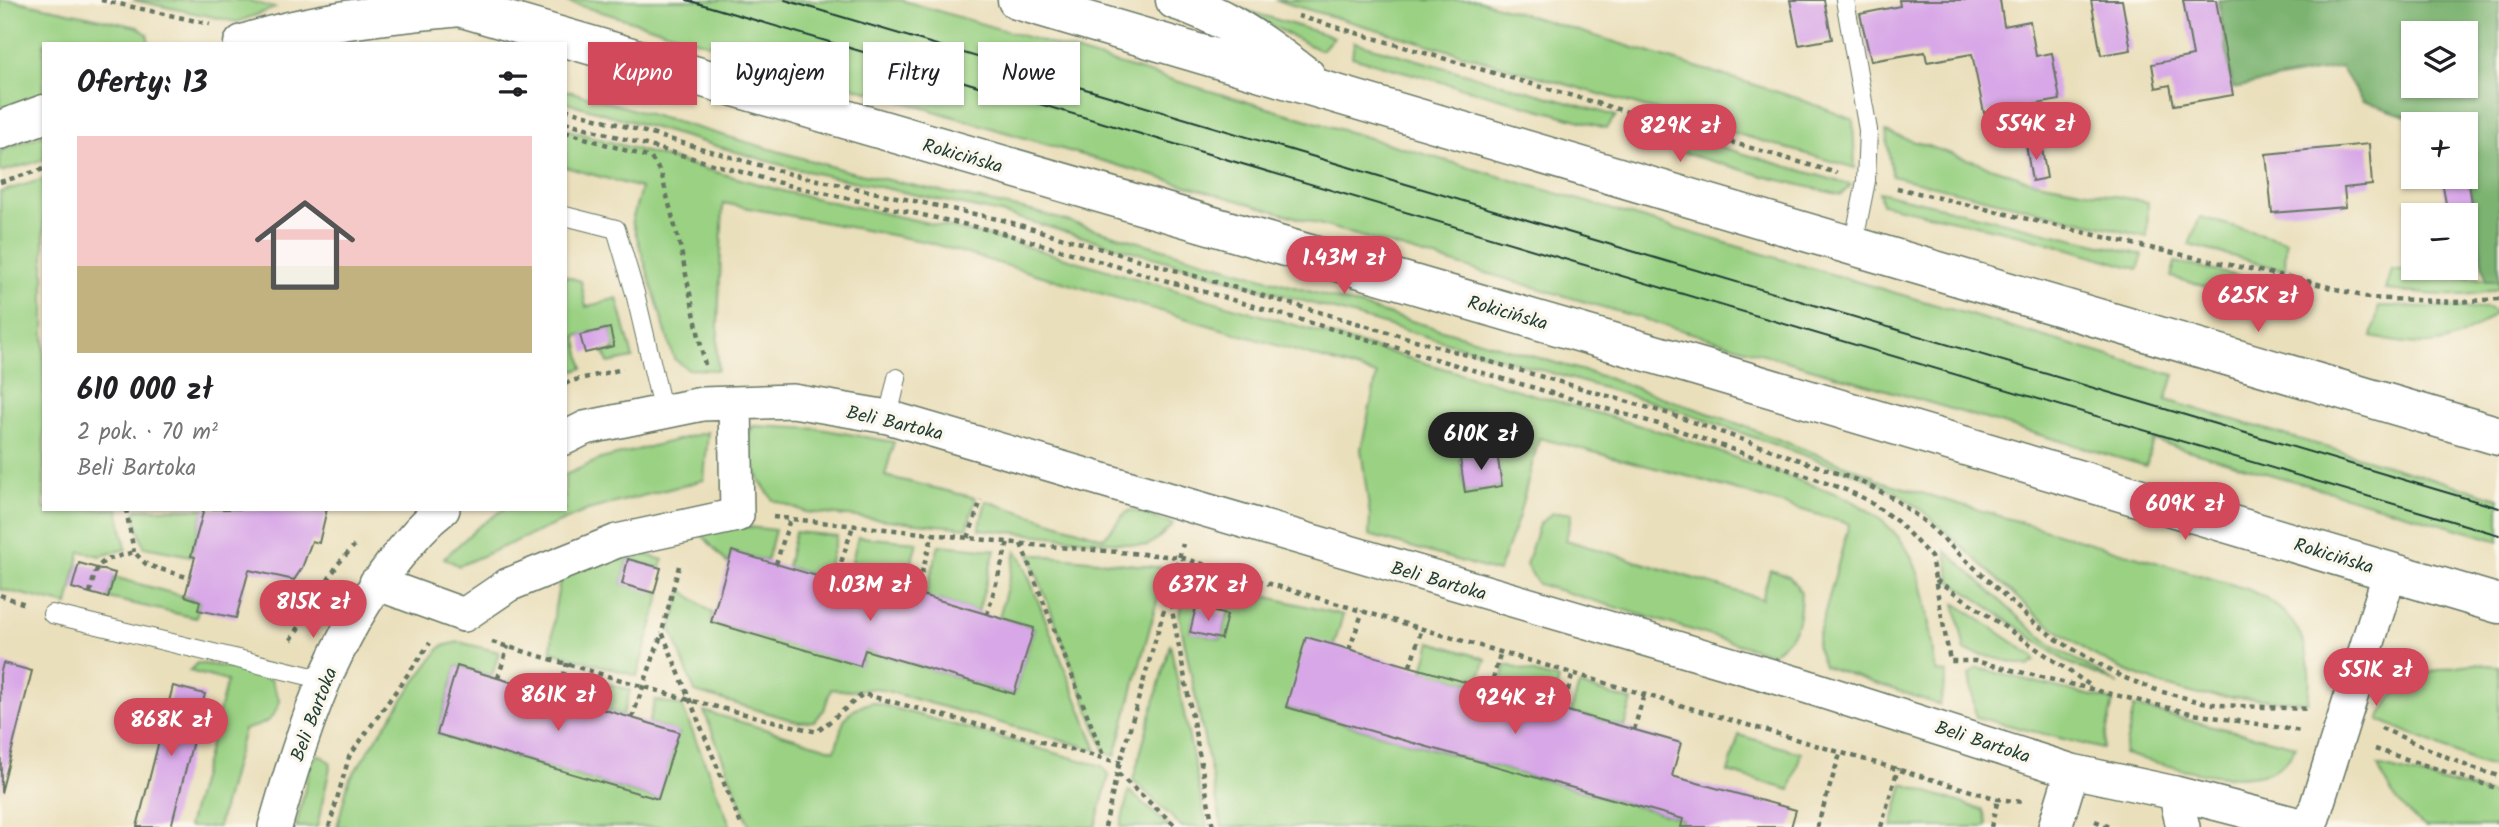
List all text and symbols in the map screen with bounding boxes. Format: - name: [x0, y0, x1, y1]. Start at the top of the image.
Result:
- map controls: [2401, 21, 2478, 280]
- button: layers: [2401, 21, 2478, 98]
- chip: Kupno: [588, 42, 697, 105]
- chip: Wynajem: [711, 42, 849, 105]
- chip: Filtry: [863, 42, 964, 105]
- chip: Nowe: [978, 42, 1080, 105]
- text: Oferty: 13: [77, 60, 208, 108]
- icon: filters: [494, 65, 532, 103]
- pin: 554K zł: [1971, 102, 2101, 162]
- pin: 829K zł: [1615, 104, 1745, 164]
- text: 554K zł: [1997, 107, 2075, 143]
- text: 829K zł: [1639, 109, 1721, 145]
- button: +: [2401, 112, 2478, 189]
- street label: Rokicińska: [919, 131, 1006, 183]
- icon: home: [242, 182, 368, 308]
- button: −: [2401, 203, 2478, 280]
- pin: 1.43M zł: [1272, 236, 1416, 296]
- text: 1.43M zł: [1302, 241, 1386, 277]
- pin: 625K zł: [2193, 274, 2323, 334]
- text: 625K zł: [2218, 279, 2298, 315]
- street label: Rokicińska: [1464, 288, 1551, 340]
- text: 610 000 zł: [77, 367, 213, 415]
- street label: Beli Bartoka: [843, 398, 946, 450]
- pin: 610K zł: [1416, 412, 1546, 472]
- text: 2 pok. · 70 m²: [77, 415, 218, 451]
- text: 610K zł: [1444, 417, 1518, 453]
- text: Beli Bartoka: [77, 451, 196, 487]
- pin: 609K zł: [2120, 482, 2250, 542]
- text: 609K zł: [2146, 487, 2224, 523]
- street label: Rokicińska: [2290, 531, 2377, 583]
- street label: Beli Bartoka: [1387, 554, 1490, 610]
- pin: 1.03M zł: [798, 564, 942, 623]
- pin: 637K zł: [1143, 564, 1273, 623]
- text: 1.03M zł: [829, 568, 911, 604]
- text: 637K zł: [1169, 568, 1247, 604]
- pin: 815K zł: [248, 580, 378, 640]
- text: 815K zł: [276, 585, 350, 621]
- pin: 551K zł: [2311, 648, 2441, 708]
- text: 551K zł: [2340, 653, 2412, 689]
- street label: Beli Bartoka: [283, 663, 347, 766]
- pin: 861K zł: [493, 674, 623, 733]
- pin: 924K zł: [1450, 676, 1580, 736]
- text: 861K zł: [520, 678, 596, 714]
- text: 924K zł: [1475, 681, 1555, 717]
- pin: 868K zł: [106, 698, 236, 758]
- text: 868K zł: [130, 703, 212, 739]
- street label: Beli Bartoka: [1931, 713, 2034, 772]

